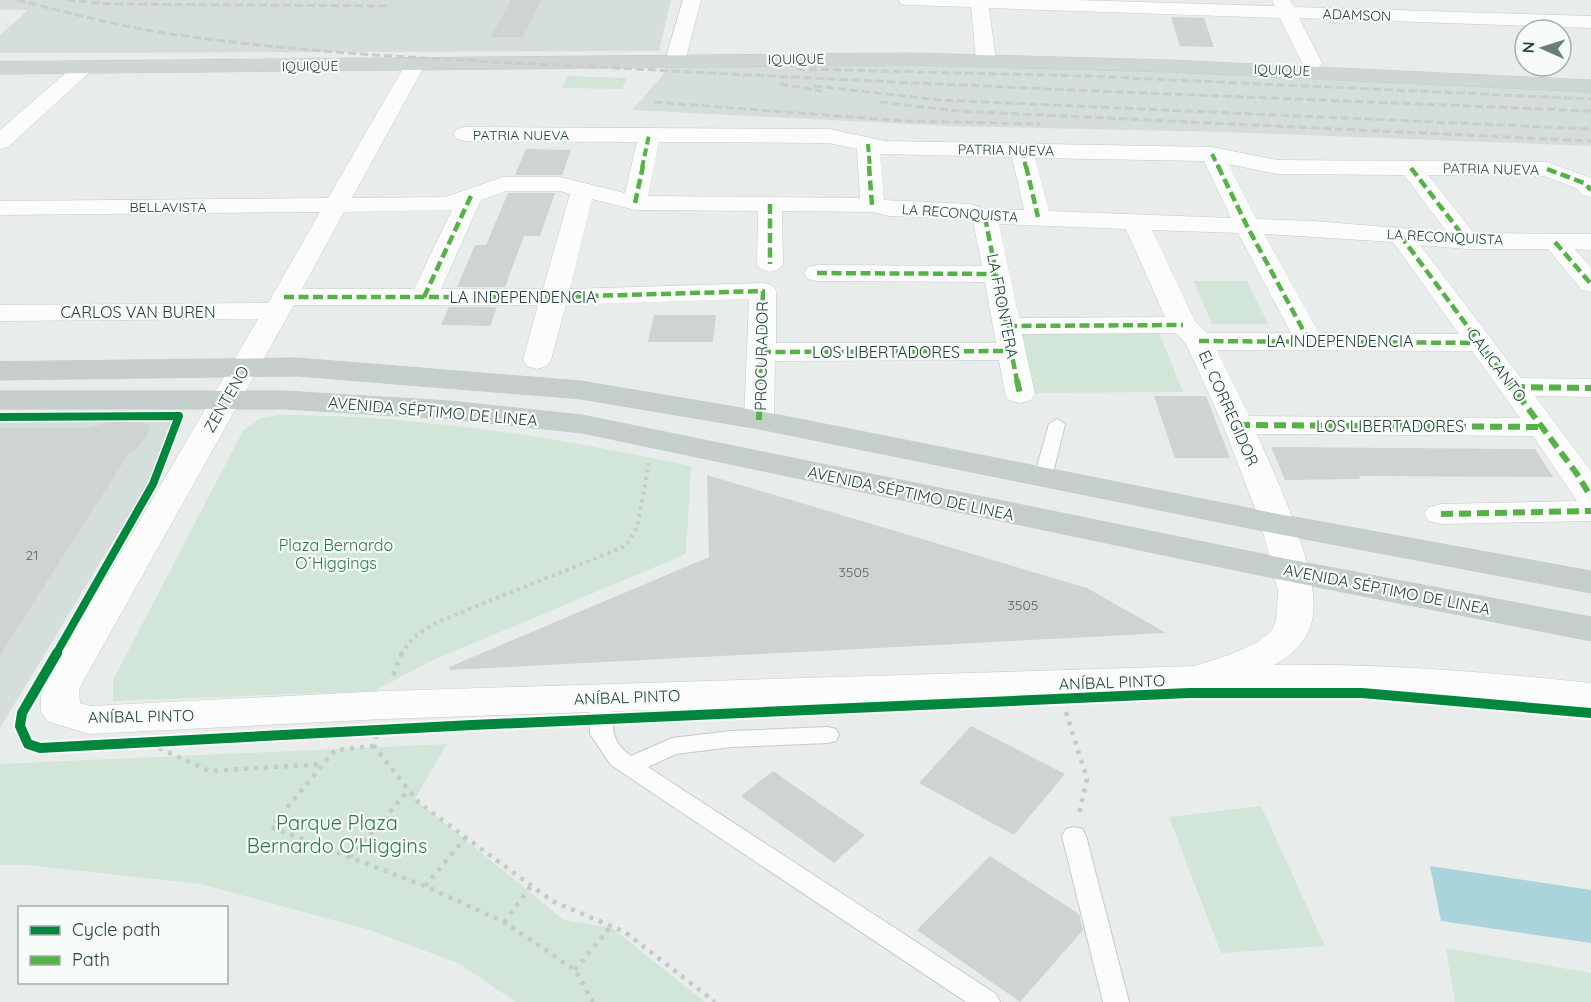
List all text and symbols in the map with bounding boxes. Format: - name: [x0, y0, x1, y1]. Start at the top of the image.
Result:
- street label: ADAMSON: [1322, 5, 1392, 25]
- north arrow: [1513, 18, 1573, 78]
- text: N: [1518, 41, 1538, 54]
- street label: IQUIQUE: [768, 50, 825, 68]
- street label: IQUIQUE: [282, 57, 339, 75]
- street label: IQUIQUE: [1253, 60, 1311, 80]
- street label: PATRIA NUEVA: [473, 126, 569, 144]
- street label: PATRIA NUEVA: [958, 140, 1054, 160]
- street label: PATRIA NUEVA: [1443, 159, 1539, 179]
- street label: BELLAVISTA: [129, 198, 207, 216]
- street label: LA RECONQUISTA: [901, 200, 1019, 226]
- street label: LA RECONQUISTA: [1386, 225, 1504, 249]
- street label: LA FRONTERA: [983, 252, 1023, 360]
- street label: LA INDEPENDENCIA: [450, 287, 596, 307]
- street label: PROCURADOR: [750, 301, 772, 411]
- street label: CARLOS VAN BUREN: [60, 302, 216, 322]
- street label: CALICANTO: [1463, 324, 1531, 406]
- street label: LA INDEPENDENCIA: [1267, 331, 1413, 351]
- street label: LOS LIBERTADORES: [812, 342, 960, 362]
- street label: EL CORREGIDOR: [1194, 347, 1264, 469]
- street label: ZENTENO: [199, 362, 253, 436]
- street label: AVENIDA SÉPTIMO DE LINEA: [327, 392, 539, 430]
- street label: LOS LIBERTADORES: [1316, 416, 1464, 436]
- street label: AVENIDA SÉPTIMO DE LINEA: [806, 461, 1016, 525]
- park label: Plaza Bernardo O´Higgings: [279, 535, 393, 573]
- house number: 21: [26, 546, 38, 564]
- street label: AVENIDA SÉPTIMO DE LINEA: [1282, 559, 1492, 619]
- house number: 3505: [839, 563, 869, 581]
- house number: 3505: [1008, 596, 1038, 614]
- street label: ANÍBAL PINTO: [1058, 670, 1166, 694]
- street label: ANÍBAL PINTO: [573, 685, 681, 709]
- street label: ANÍBAL PINTO: [88, 705, 194, 727]
- park label: Parque Plaza Bernardo O'Higgins: [247, 810, 427, 858]
- legend: [18, 906, 228, 984]
- text: Cycle path: [72, 918, 160, 941]
- text: Path: [72, 948, 110, 971]

